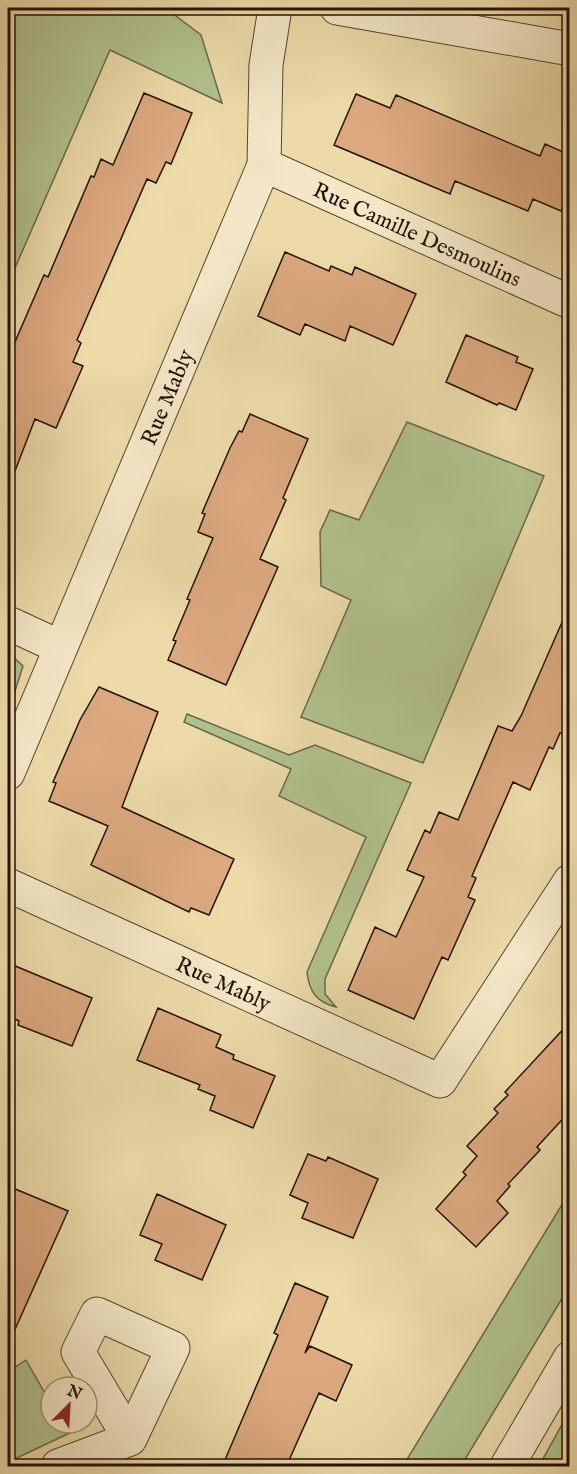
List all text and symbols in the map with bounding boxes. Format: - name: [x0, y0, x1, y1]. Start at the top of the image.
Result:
- street label: Rue Camille Desmoulins: [308, 177, 525, 294]
- street label: Rue Mably: [136, 345, 201, 450]
- street label: Rue Mably: [171, 951, 275, 1019]
- north arrow: [39, 1375, 99, 1435]
- text: N: [63, 1381, 85, 1405]

